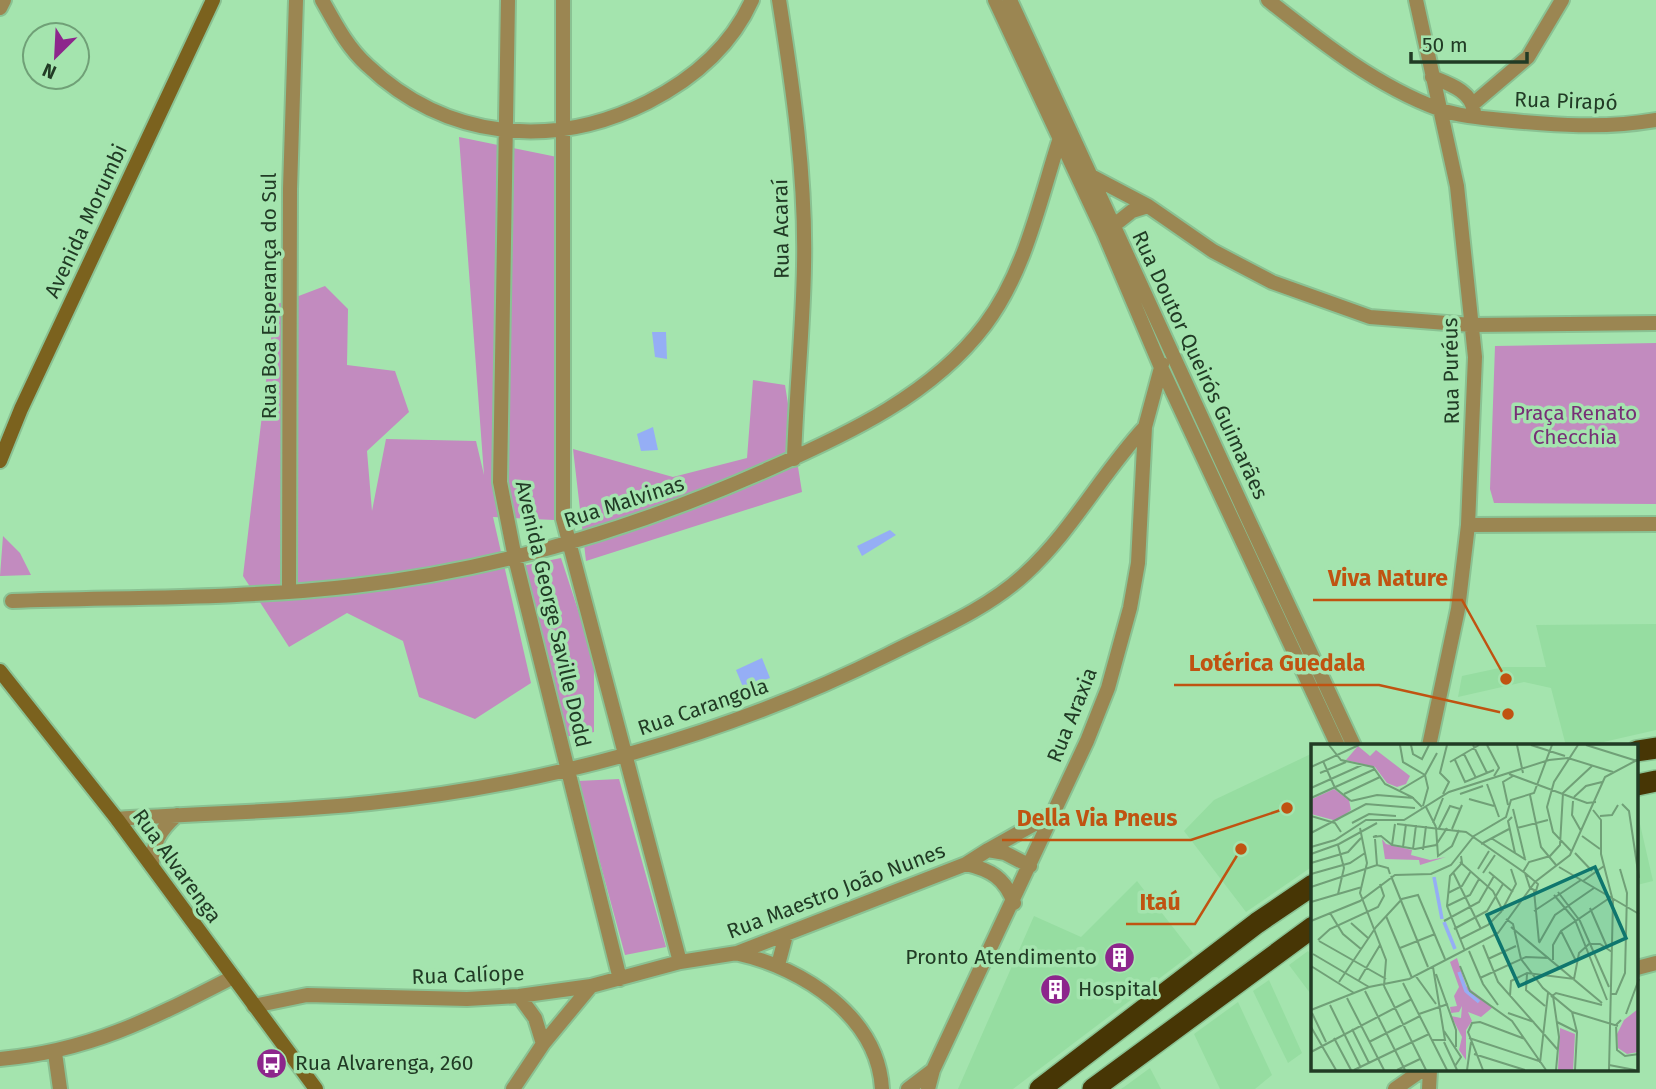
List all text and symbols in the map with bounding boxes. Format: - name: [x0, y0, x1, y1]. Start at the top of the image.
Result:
- north arrow: [21, 21, 91, 91]
- scale bar: [1411, 21, 1526, 65]
- text: 50 m: [1422, 32, 1468, 58]
- text: N: [39, 58, 60, 84]
- street label: Rua Pirapó: [1514, 86, 1618, 116]
- street label: Avenida Morumbi: [39, 140, 133, 302]
- street label: Rua Boa Esperança do Sul: [256, 173, 282, 419]
- street label: Rua Acaraí: [767, 179, 795, 279]
- street label: Rua Doutor Queirós Guimarães: [1126, 227, 1274, 504]
- street label: Rua Puréus: [1437, 317, 1465, 425]
- park label: Praça Renato Checchia: [1513, 400, 1637, 450]
- street label: Rua Malvinas: [561, 470, 688, 534]
- street label: Avenida George Saville Dodd: [510, 478, 596, 750]
- callout: Viva Nature: [1313, 556, 1462, 600]
- text: Viva Nature: [1327, 564, 1448, 592]
- callout: Lotérica Guedala: [1174, 641, 1379, 685]
- text: Lotérica Guedala: [1189, 649, 1365, 677]
- street label: Rua Araxia: [1041, 664, 1103, 766]
- street label: Rua Carangola: [634, 673, 772, 741]
- inset map: [1311, 744, 1638, 1072]
- callout: Della Via Pneus: [1002, 796, 1191, 840]
- street label: Rua Alvarenga: [127, 804, 227, 928]
- text: Della Via Pneus: [1017, 804, 1177, 832]
- street label: Rua Maestro João Nunes: [723, 837, 949, 945]
- callout: Itaú: [1126, 880, 1195, 924]
- text: Itaú: [1139, 888, 1181, 916]
- building icon: Pronto Atendimento: [1103, 940, 1137, 974]
- place label: Pronto Atendimento: [905, 944, 1097, 970]
- street label: Rua Calíope: [411, 960, 525, 990]
- building icon: Hospital: [1038, 972, 1072, 1006]
- place label: Hospital: [1078, 976, 1158, 1002]
- bus stop icon: Rua Alvarenga, 260: [255, 1046, 289, 1080]
- place label: Rua Alvarenga, 260: [295, 1050, 473, 1076]

